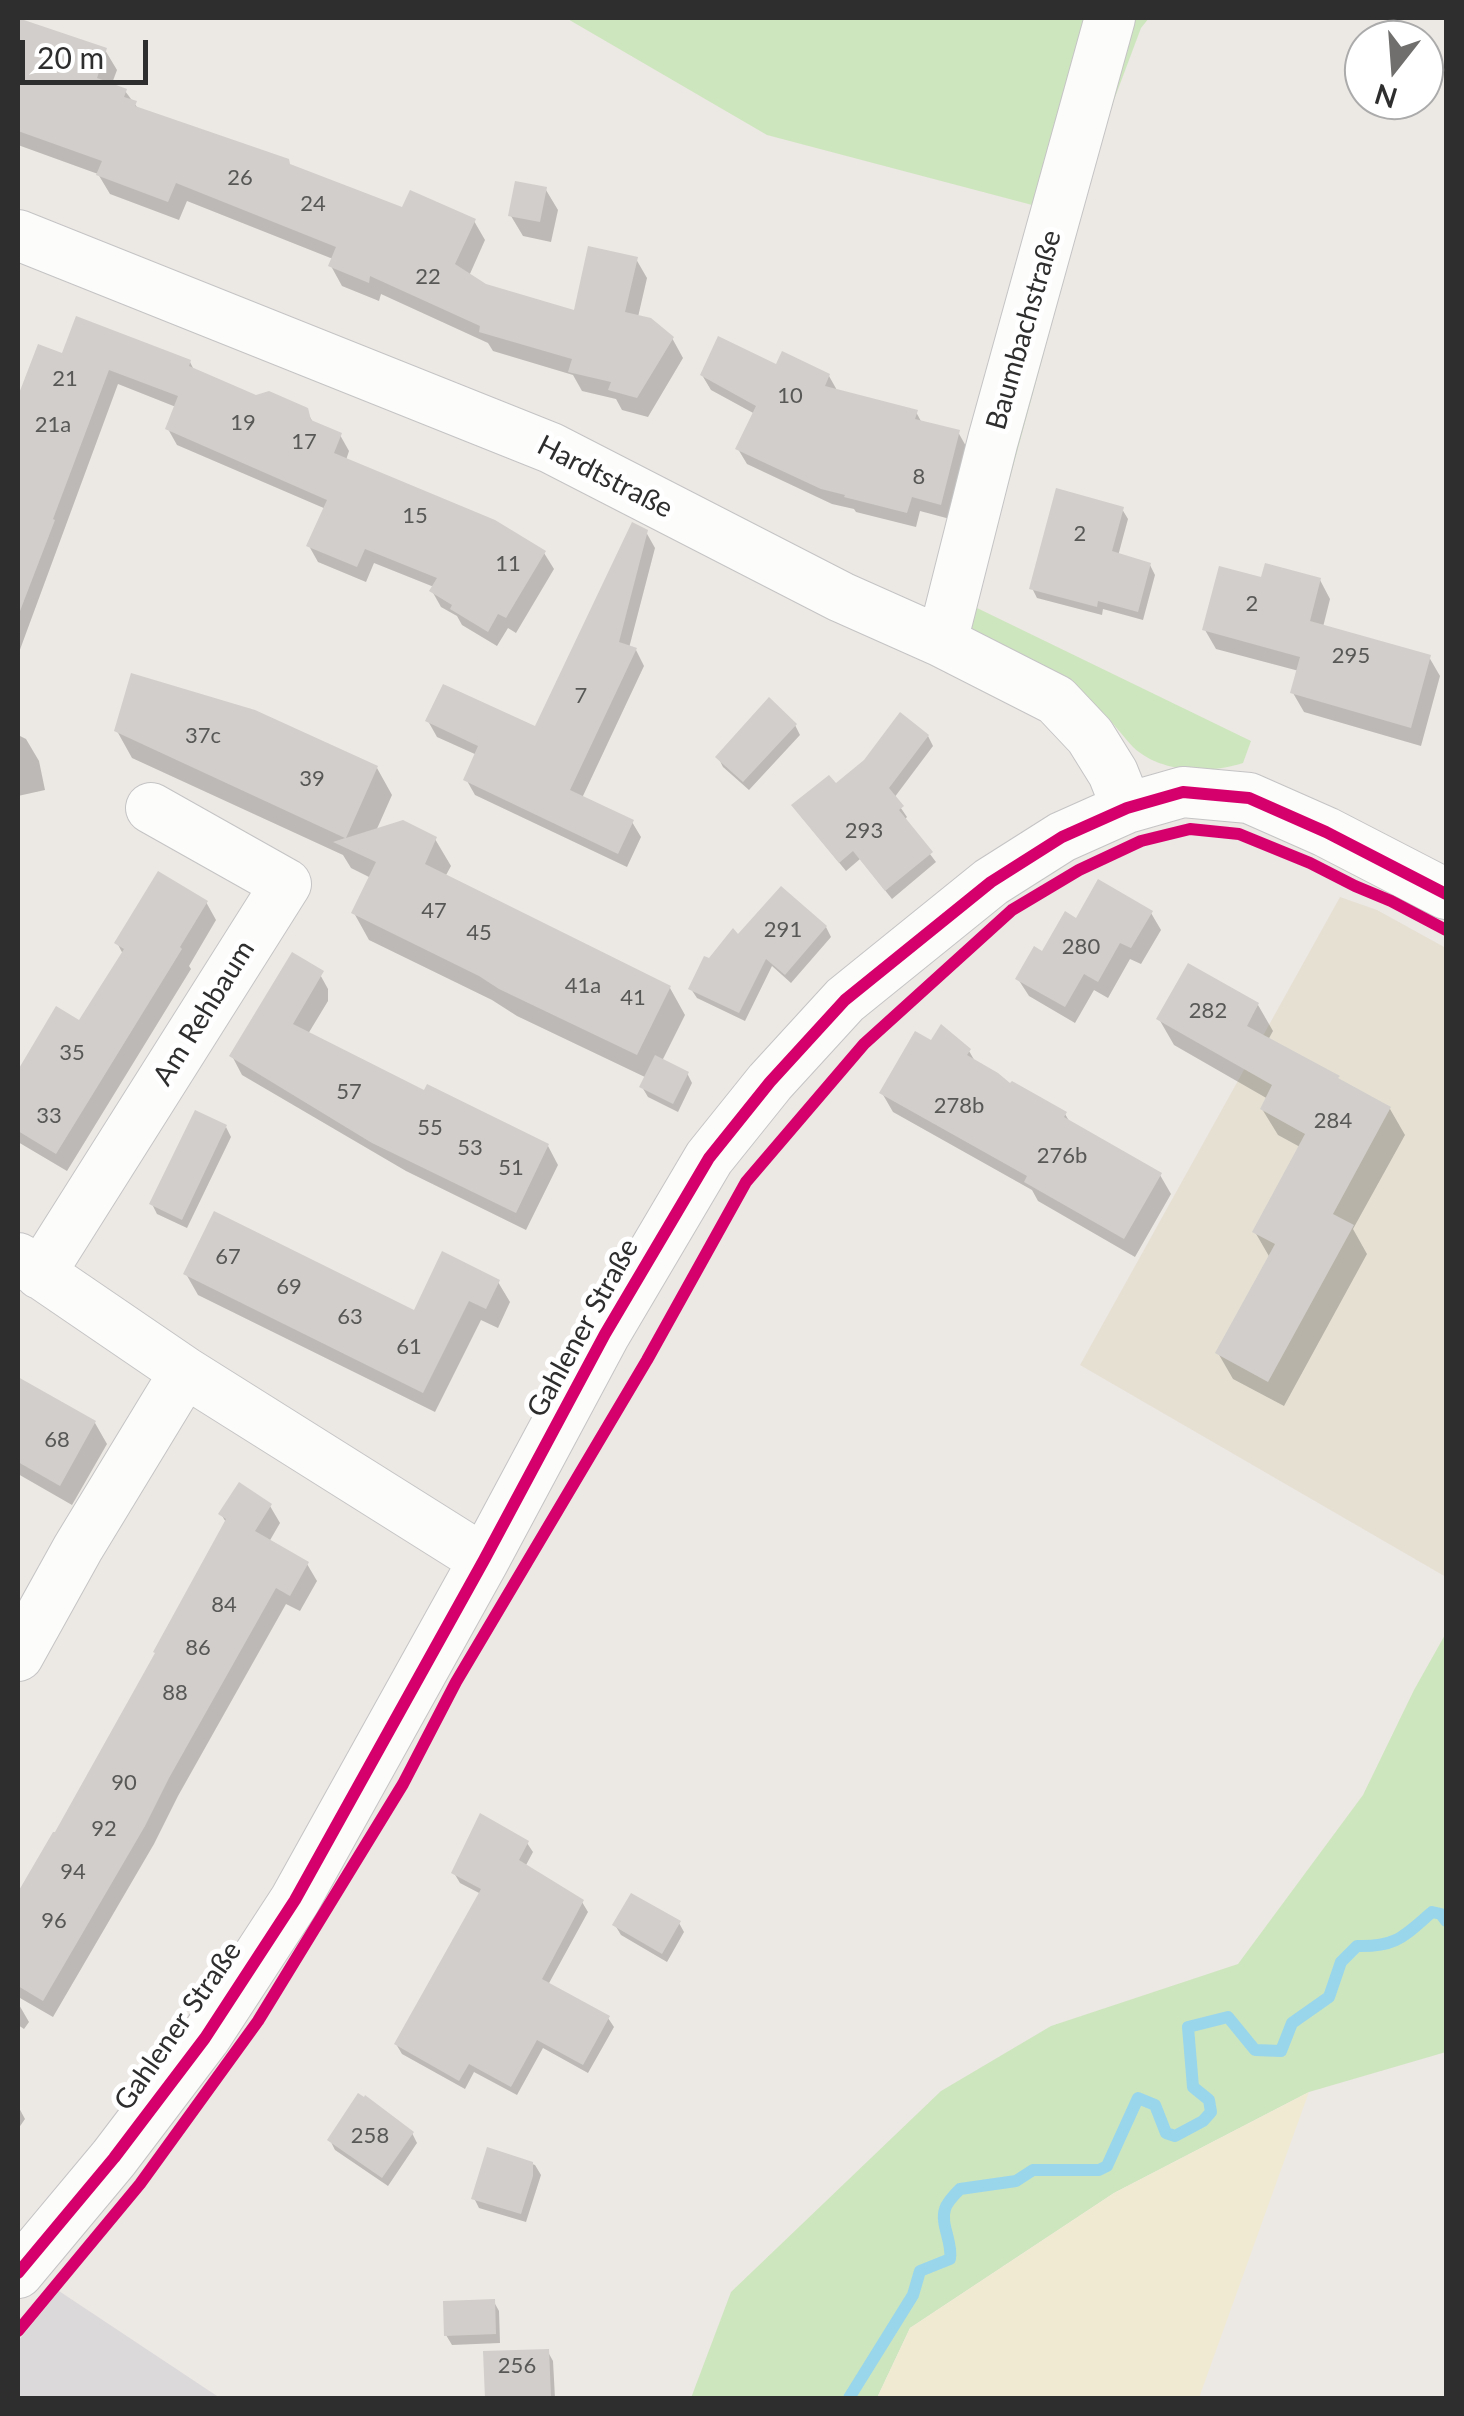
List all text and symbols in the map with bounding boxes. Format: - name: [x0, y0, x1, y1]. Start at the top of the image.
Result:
- scale bar: [25, 20, 152, 82]
- north arrow: [1344, 20, 1444, 120]
- text: 20 m: [37, 39, 104, 75]
- text: N: [1371, 77, 1401, 116]
- house number: 26: [227, 165, 253, 191]
- house number: 24: [300, 191, 326, 217]
- street label: Baumbachstraße: [979, 226, 1069, 434]
- house number: 22: [415, 264, 441, 290]
- house number: 21: [52, 366, 78, 392]
- house number: 10: [777, 383, 803, 409]
- house number: 19: [230, 410, 256, 436]
- house number: 21a: [35, 412, 71, 438]
- house number: 17: [291, 429, 317, 455]
- street label: Hardtstraße: [532, 429, 678, 525]
- house number: 8: [913, 464, 925, 490]
- house number: 15: [402, 503, 428, 529]
- house number: 2: [1074, 521, 1086, 547]
- house number: 11: [495, 551, 521, 577]
- house number: 2: [1246, 591, 1258, 617]
- house number: 295: [1332, 643, 1370, 669]
- house number: 7: [575, 683, 587, 709]
- house number: 37c: [185, 723, 221, 749]
- house number: 39: [299, 766, 325, 792]
- house number: 293: [845, 818, 883, 844]
- house number: 47: [421, 898, 447, 924]
- house number: 291: [764, 917, 802, 943]
- house number: 45: [466, 920, 492, 946]
- street label: Am Rehbaum: [146, 934, 262, 1092]
- house number: 280: [1062, 934, 1100, 960]
- house number: 41a: [565, 973, 601, 999]
- house number: 41: [620, 985, 646, 1011]
- house number: 282: [1189, 998, 1227, 1024]
- house number: 35: [59, 1040, 85, 1066]
- house number: 57: [336, 1079, 362, 1105]
- house number: 278b: [934, 1093, 984, 1119]
- house number: 33: [36, 1103, 62, 1129]
- house number: 284: [1314, 1108, 1352, 1134]
- house number: 55: [417, 1115, 443, 1141]
- house number: 53: [457, 1135, 483, 1161]
- house number: 276b: [1037, 1143, 1087, 1169]
- house number: 51: [498, 1155, 524, 1181]
- street label: Gahlener Straße: [520, 1233, 646, 1423]
- house number: 67: [215, 1244, 241, 1270]
- house number: 69: [276, 1274, 302, 1300]
- house number: 63: [337, 1304, 363, 1330]
- house number: 61: [396, 1334, 422, 1360]
- house number: 68: [44, 1427, 70, 1453]
- house number: 84: [211, 1592, 237, 1618]
- house number: 86: [185, 1635, 211, 1661]
- house number: 88: [162, 1680, 188, 1706]
- house number: 90: [111, 1770, 137, 1796]
- house number: 92: [91, 1816, 117, 1842]
- house number: 94: [60, 1859, 86, 1885]
- house number: 96: [41, 1908, 67, 1934]
- street label: Gahlener Straße: [107, 1935, 249, 2117]
- house number: 258: [351, 2123, 389, 2149]
- house number: 256: [498, 2353, 536, 2379]

